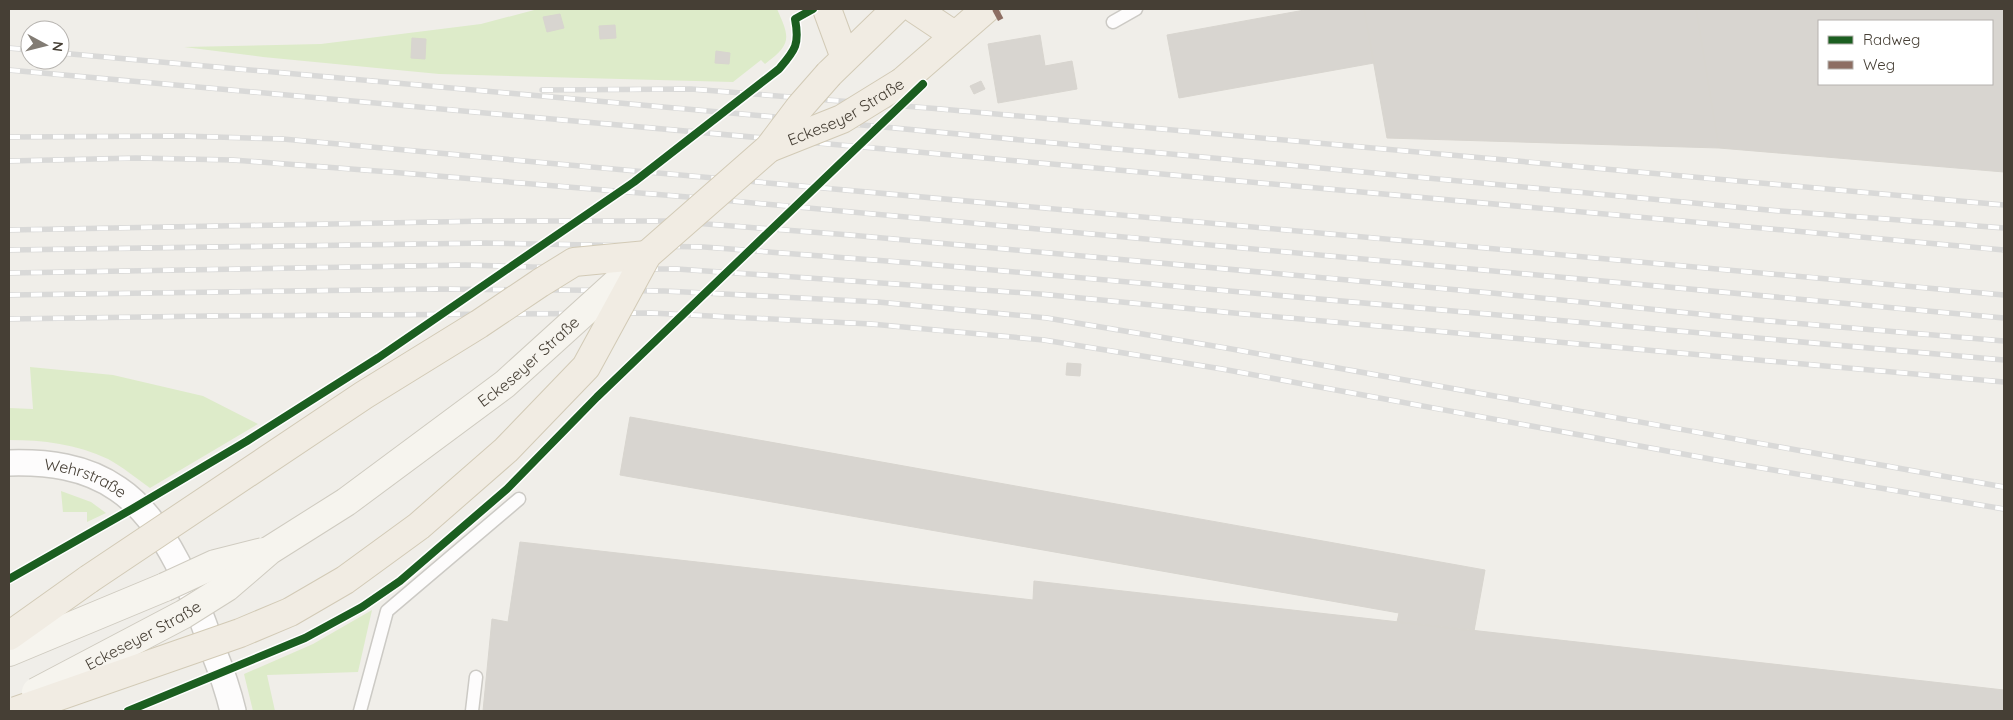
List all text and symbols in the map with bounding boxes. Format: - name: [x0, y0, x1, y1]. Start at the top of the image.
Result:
- north arrow: [20, 20, 70, 70]
- legend: [1818, 20, 1993, 85]
- text: Radweg: [1863, 30, 1920, 49]
- text: N: [48, 40, 67, 53]
- text: Weg: [1863, 55, 1895, 74]
- street label: Eckeseyer Straße: [785, 73, 907, 150]
- street label: Eckeseyer Straße: [473, 312, 583, 411]
- street label: Wehrstraße: [43, 454, 131, 502]
- street label: Eckeseyer Straße: [82, 596, 205, 674]

